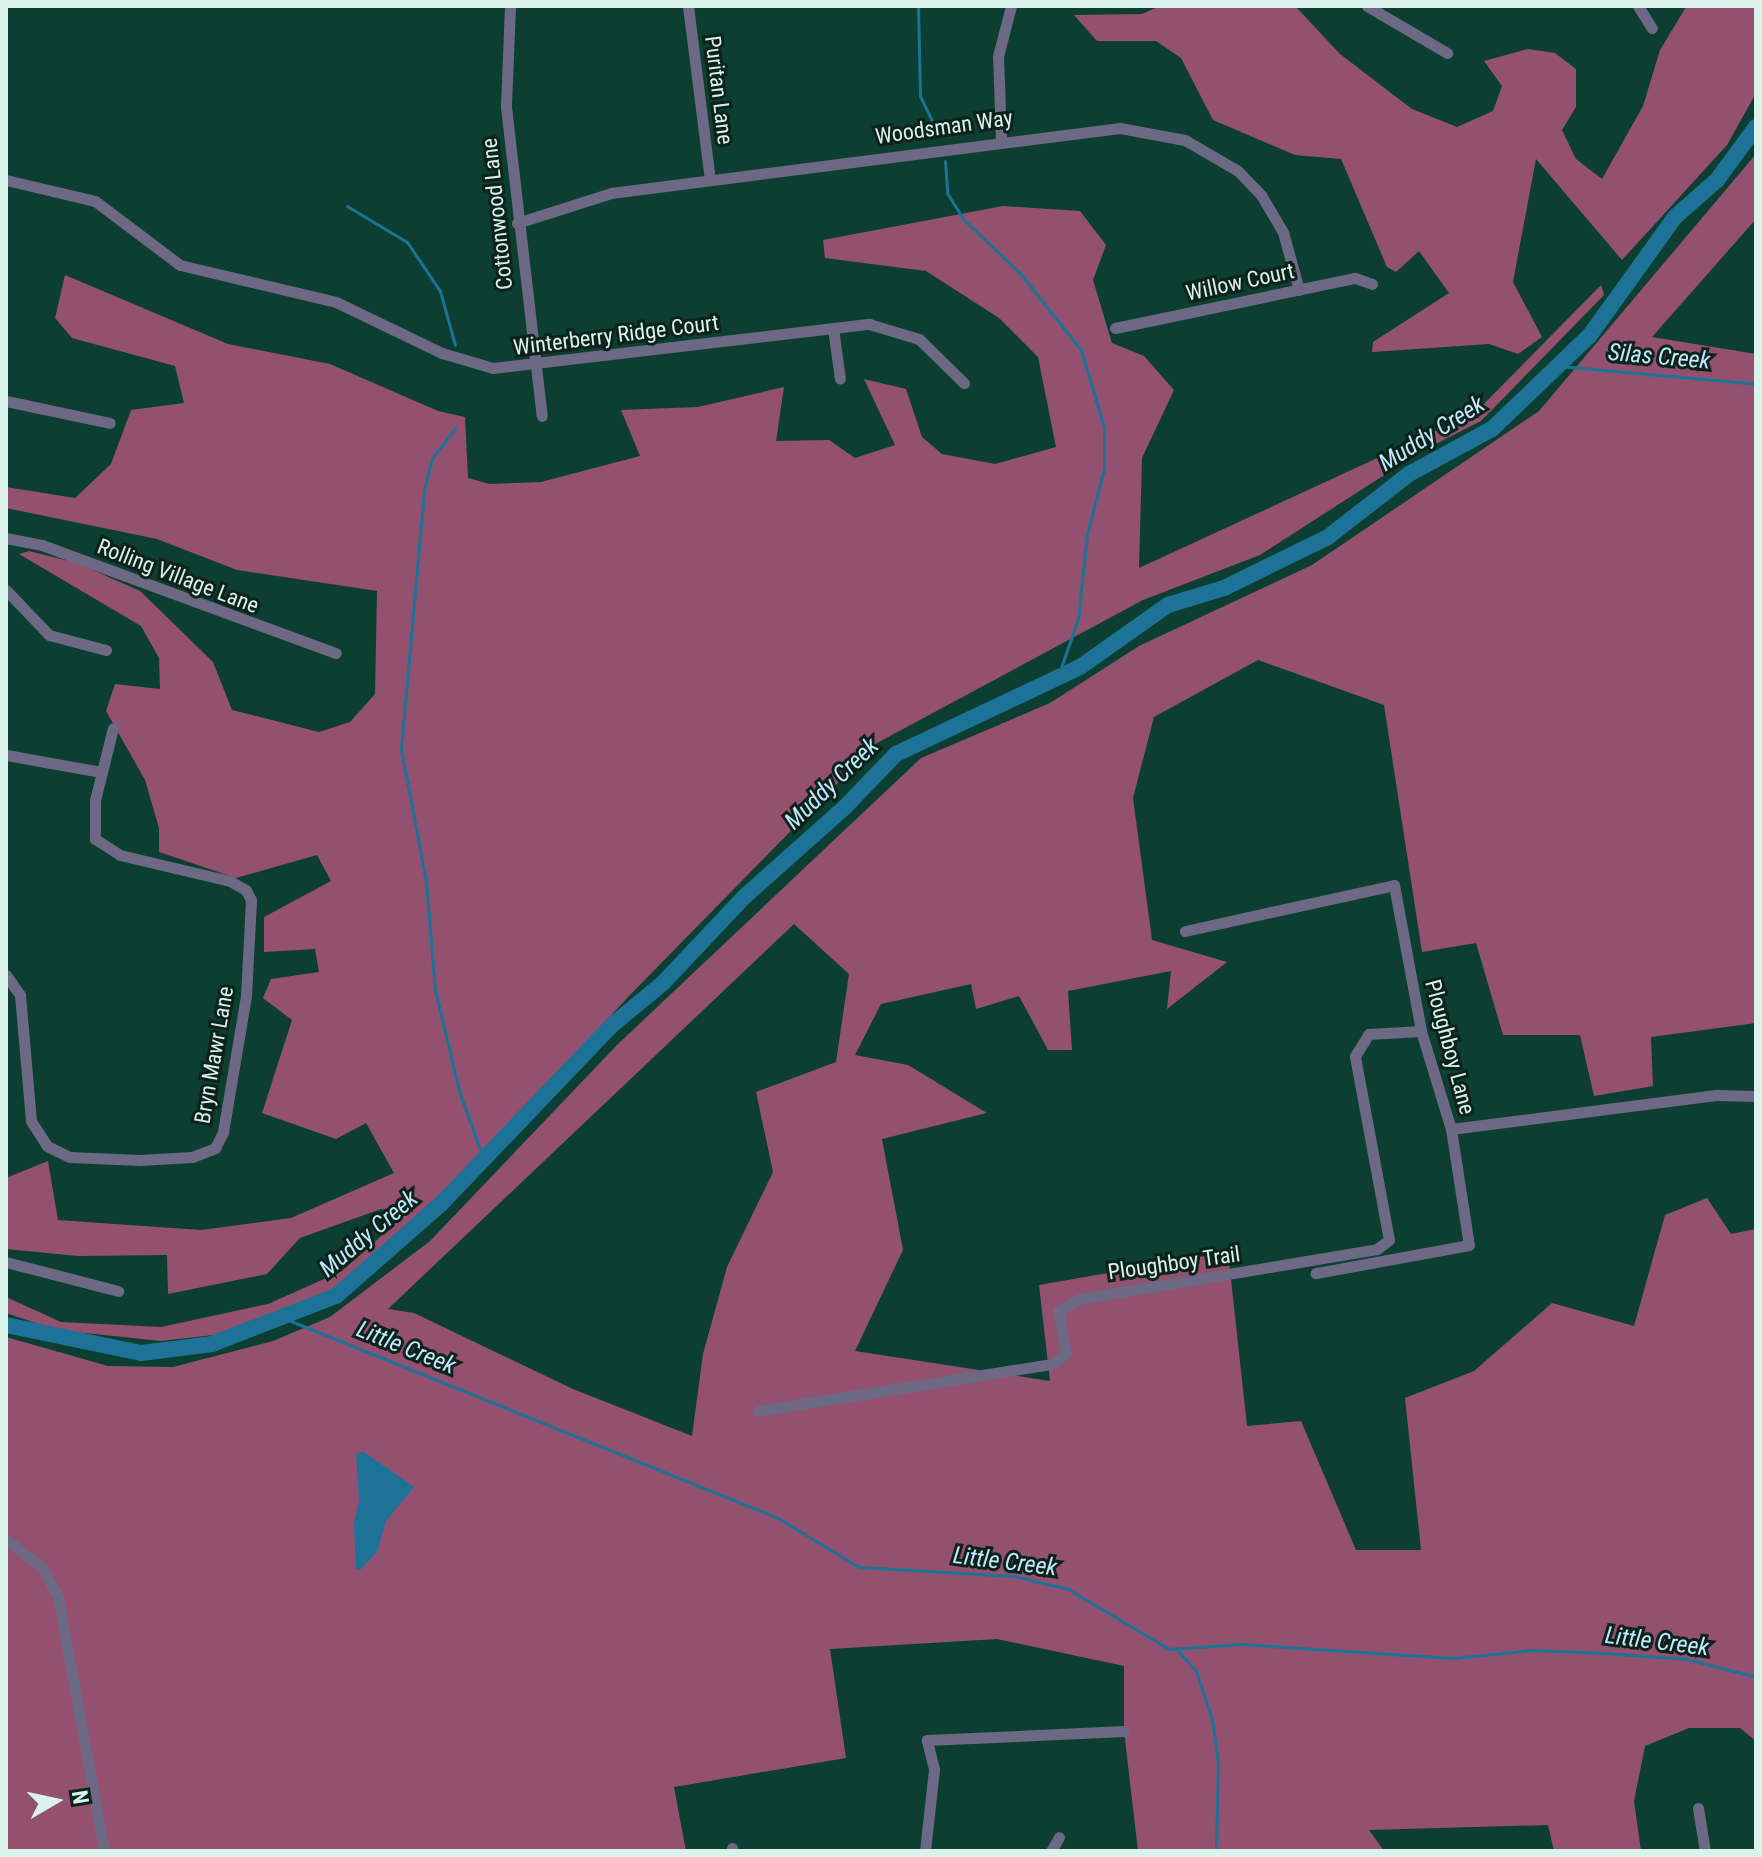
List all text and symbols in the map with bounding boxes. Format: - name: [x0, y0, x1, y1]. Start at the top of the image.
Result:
- street label: Puritan Lane: [699, 34, 739, 146]
- street label: Woodsman Way: [874, 104, 1014, 150]
- street label: Cottonwood Lane: [476, 137, 518, 291]
- street label: Willow Court: [1183, 258, 1297, 306]
- street label: Winterberry Ridge Court: [512, 309, 720, 361]
- water label: Silas Creek: [1607, 338, 1711, 376]
- water label: Muddy Creek: [1374, 390, 1490, 478]
- street label: Rolling Village Lane: [94, 533, 262, 619]
- water label: Muddy Creek: [779, 732, 885, 836]
- street label: Ploughboy Lane: [1419, 977, 1481, 1117]
- street label: Bryn Mawr Lane: [189, 984, 239, 1126]
- water label: Muddy Creek: [314, 1185, 424, 1283]
- street label: Ploughboy Trail: [1106, 1241, 1242, 1285]
- water label: Little Creek: [352, 1315, 460, 1381]
- water label: Little Creek: [951, 1541, 1059, 1583]
- water label: Little Creek: [1603, 1621, 1711, 1663]
- north arrow: [16, 1761, 96, 1841]
- text: N: [67, 1789, 94, 1806]

